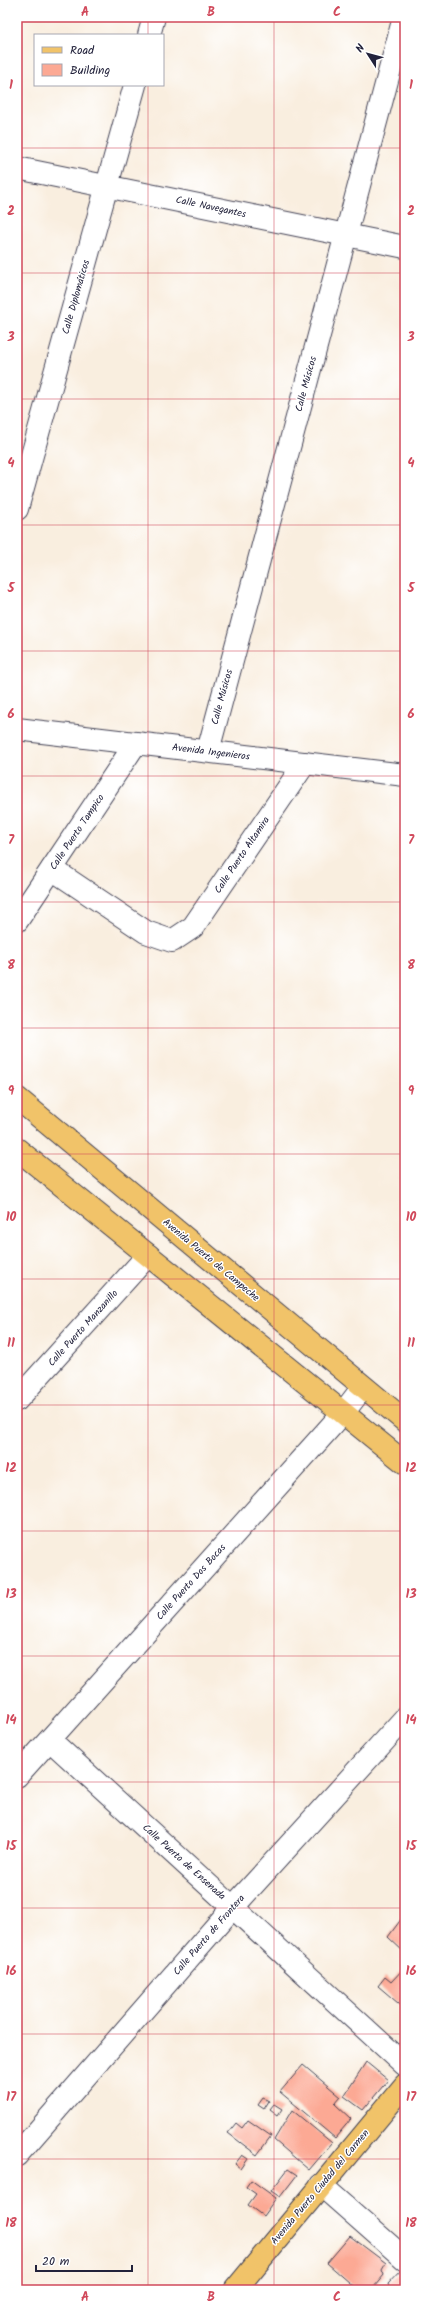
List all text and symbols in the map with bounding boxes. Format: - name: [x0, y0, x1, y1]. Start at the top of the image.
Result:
- text: A: [81, 2, 89, 23]
- text: B: [207, 2, 215, 23]
- text: C: [333, 2, 341, 23]
- legend: [34, 34, 164, 86]
- north arrow: [348, 34, 388, 74]
- text: Road: [70, 41, 95, 60]
- text: N: [351, 41, 370, 57]
- text: Building: [70, 61, 110, 80]
- text: 1: [9, 75, 13, 96]
- text: 1: [409, 75, 413, 96]
- street label: Calle Navegantes: [174, 192, 248, 222]
- text: 2: [7, 201, 15, 222]
- text: 2: [407, 201, 415, 222]
- street label: Calle Diplomáticos: [58, 257, 94, 336]
- text: 3: [6, 327, 15, 348]
- text: 3: [406, 327, 415, 348]
- street label: Calle Músicos: [291, 354, 321, 413]
- text: 4: [7, 453, 15, 474]
- text: 4: [407, 453, 415, 474]
- text: 5: [7, 578, 16, 599]
- text: 5: [407, 578, 416, 599]
- street label: Calle Músicos: [207, 667, 237, 726]
- text: 6: [7, 704, 15, 725]
- text: 6: [407, 704, 415, 725]
- street label: Avenida Ingenieros: [171, 739, 252, 765]
- street label: Calle Puerto Tampico: [46, 790, 109, 873]
- street label: Calle Puerto Altamira: [210, 813, 274, 897]
- text: 7: [8, 830, 15, 851]
- text: 7: [408, 830, 415, 851]
- text: 8: [7, 955, 15, 976]
- text: 8: [407, 955, 415, 976]
- text: 9: [8, 1081, 15, 1102]
- text: 9: [408, 1081, 415, 1102]
- text: 10: [6, 1207, 17, 1228]
- text: 10: [406, 1207, 417, 1228]
- street label: Avenida Puerto de Campeche: [159, 1215, 263, 1306]
- street label: Calle Puerto Manzanillo: [44, 1286, 122, 1370]
- text: 11: [7, 1333, 15, 1354]
- text: 11: [407, 1333, 415, 1354]
- text: 12: [5, 1458, 17, 1479]
- text: 12: [405, 1458, 417, 1479]
- street label: Calle Puerto Dos Bocas: [152, 1540, 230, 1624]
- text: 13: [5, 1584, 17, 1605]
- text: 13: [405, 1584, 417, 1605]
- text: 14: [5, 1710, 17, 1731]
- text: 14: [405, 1710, 417, 1731]
- street label: Calle Puerto de Ensenada: [139, 1820, 230, 1904]
- text: 15: [6, 1836, 18, 1857]
- text: 15: [406, 1836, 418, 1857]
- street label: Calle Puerto de Frontera: [169, 1891, 249, 1979]
- text: 16: [6, 1961, 16, 1982]
- text: 16: [406, 1961, 416, 1982]
- text: 17: [6, 2087, 17, 2108]
- text: 17: [406, 2087, 417, 2108]
- street label: Avenida Puerto Ciudad del Carmen: [267, 2126, 373, 2248]
- text: 18: [5, 2213, 17, 2234]
- text: 18: [405, 2213, 417, 2234]
- scale bar: [36, 2247, 132, 2273]
- text: 20 m: [42, 2252, 70, 2271]
- text: A: [81, 2287, 89, 2307]
- text: B: [207, 2287, 215, 2307]
- text: C: [333, 2287, 341, 2307]

